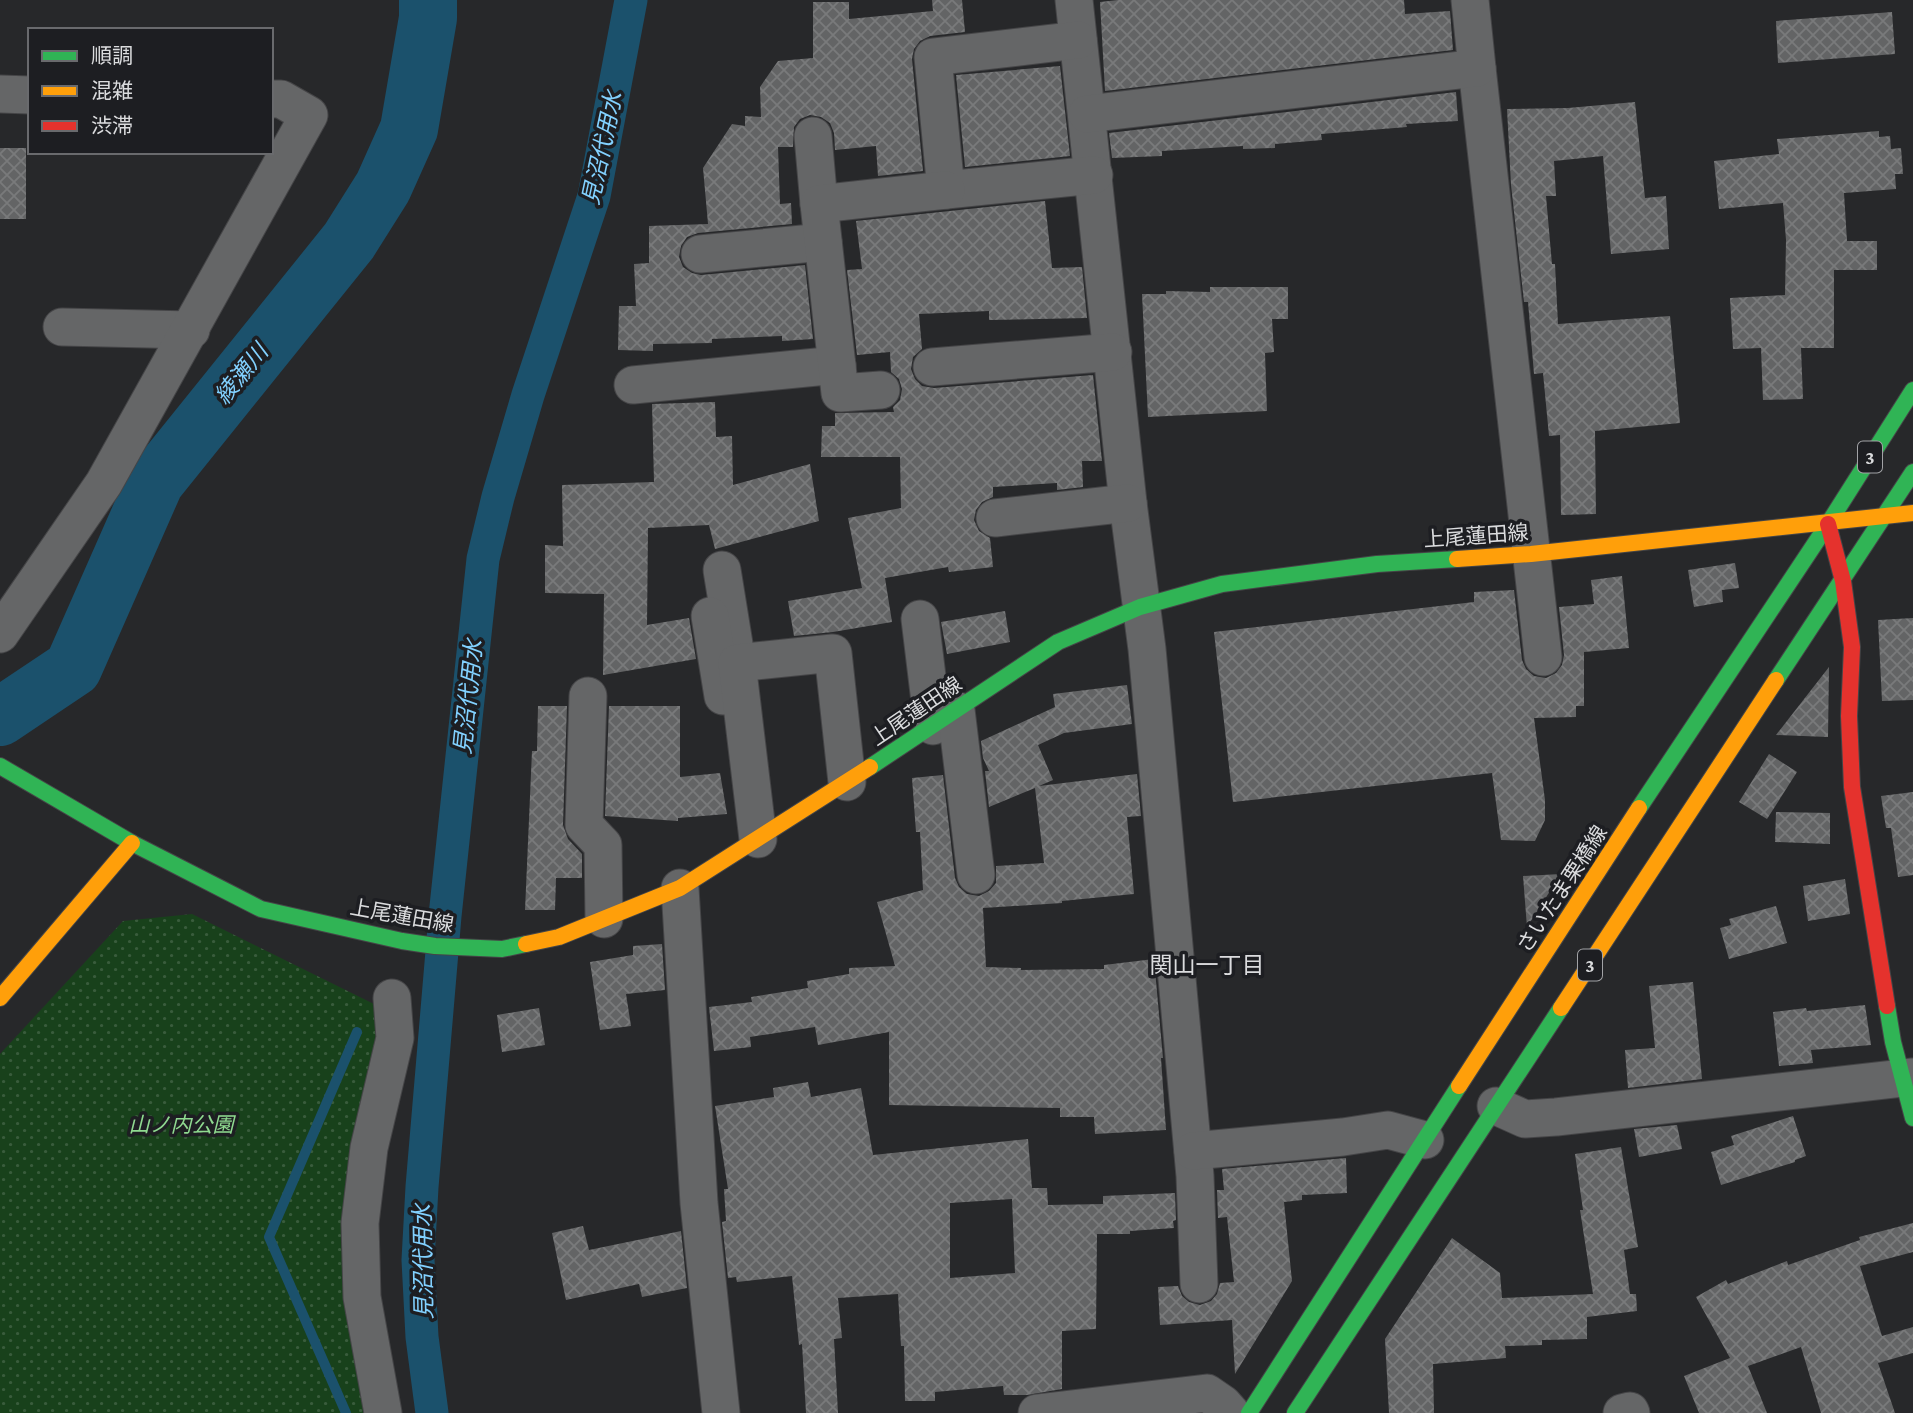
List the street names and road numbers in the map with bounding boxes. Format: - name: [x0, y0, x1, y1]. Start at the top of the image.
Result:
- road number: 3: [1858, 442, 1882, 472]
- street label: 上尾蓮田線: [1423, 520, 1529, 552]
- street label: 上尾蓮田線: [866, 672, 966, 750]
- street label: さいたま栗橋線: [1512, 821, 1612, 957]
- street label: 上尾蓮田線: [348, 895, 456, 937]
- road number: 3: [1578, 950, 1602, 981]

